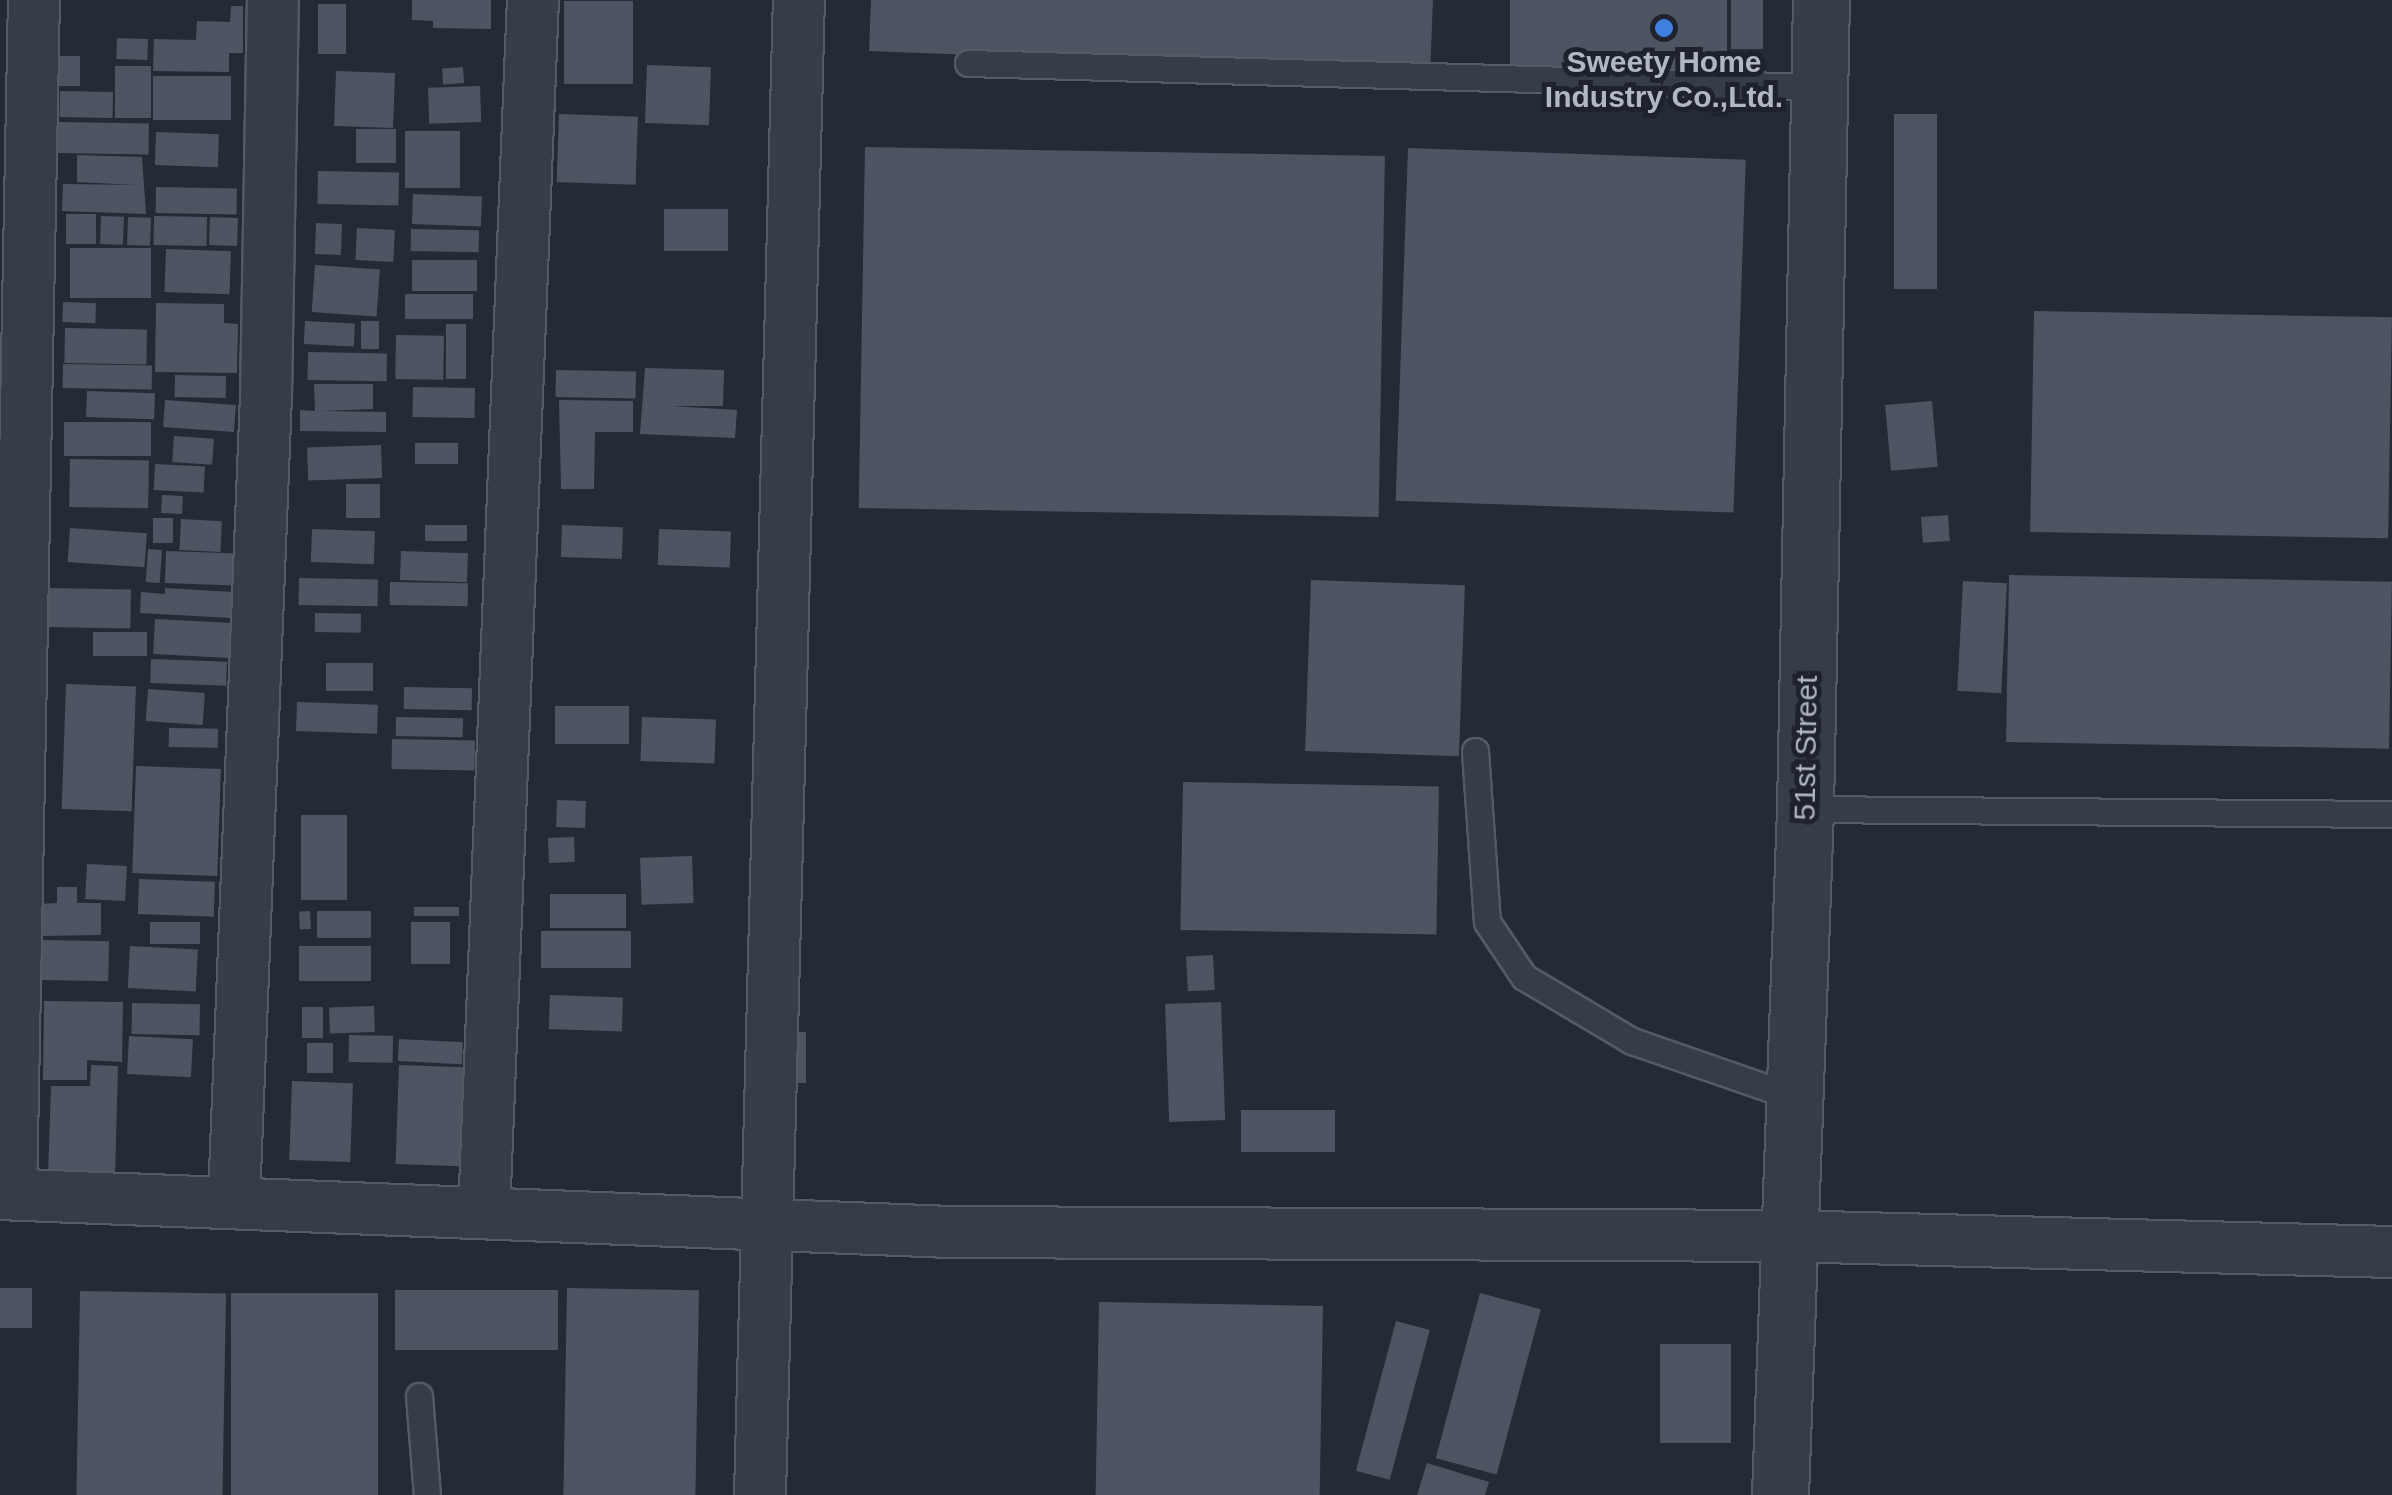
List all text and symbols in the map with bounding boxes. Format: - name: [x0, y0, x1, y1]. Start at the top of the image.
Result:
- marker: Sweety Home Industry Co.,Ltd.: [1653, 17, 1675, 39]
- place label: Sweety Home Industry Co.,Ltd.: [1545, 44, 1783, 114]
- street label: 51st Street: [1787, 675, 1825, 821]

